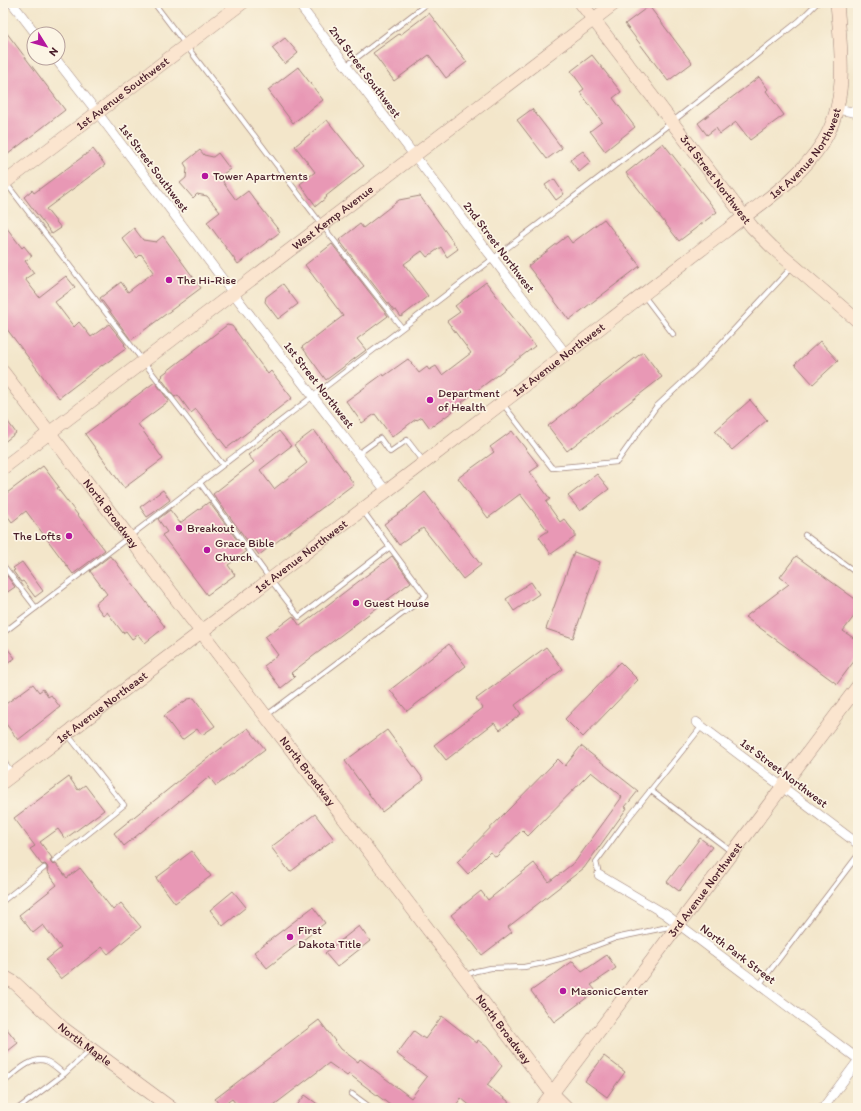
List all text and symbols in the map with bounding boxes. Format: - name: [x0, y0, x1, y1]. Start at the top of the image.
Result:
- street label: 2nd Street Southwest: [326, 23, 404, 121]
- north arrow: [26, 26, 66, 66]
- text: N: [46, 45, 61, 59]
- street label: 1st Avenue Southwest: [73, 53, 172, 133]
- street label: 1st Avenue Northwest: [767, 106, 844, 202]
- street label: 1st Street Southwest: [116, 121, 192, 215]
- street label: 3rd Street Northwest: [677, 132, 754, 227]
- place label: Tower Apartments: [213, 169, 308, 183]
- marker: Tower Apartments: [200, 171, 210, 181]
- street label: West Kemp Avenue: [289, 182, 376, 253]
- street label: 2nd Street Northwest: [460, 199, 538, 296]
- place label: The Hi-Rise: [177, 273, 237, 287]
- marker: The Hi-Rise: [164, 275, 174, 285]
- street label: 1st Avenue Northwest: [510, 320, 608, 399]
- street label: 1st Street Northwest: [281, 339, 357, 431]
- place label: Department of Health: [438, 386, 500, 414]
- marker: Department of Health: [425, 395, 435, 405]
- street label: North Broadway: [80, 476, 142, 551]
- street label: 1st Avenue Northwest: [252, 516, 351, 596]
- place label: Breakout: [187, 521, 235, 535]
- marker: Breakout: [174, 523, 184, 533]
- place label: The Lofts: [13, 529, 61, 543]
- marker: The Lofts: [64, 531, 74, 541]
- place label: Grace Bible Church: [215, 536, 274, 564]
- marker: Grace Bible Church: [202, 545, 212, 555]
- place label: Guest House: [364, 596, 430, 610]
- marker: Guest House: [351, 598, 361, 608]
- street label: 1st Avenue Northeast: [54, 668, 150, 746]
- street label: North Broadway: [277, 734, 339, 809]
- street label: 1st Street Northwest: [737, 735, 831, 811]
- street label: 3rd Avenue Northwest: [665, 839, 745, 940]
- street label: North Park Street: [698, 921, 779, 987]
- place label: First Dakota Title: [298, 923, 362, 951]
- marker: First Dakota Title: [285, 932, 295, 942]
- place label: MasonicCenter: [571, 984, 649, 998]
- marker: MasonicCenter: [558, 986, 568, 996]
- street label: North Broadway: [473, 992, 535, 1067]
- street label: North Maple: [55, 1020, 115, 1069]

